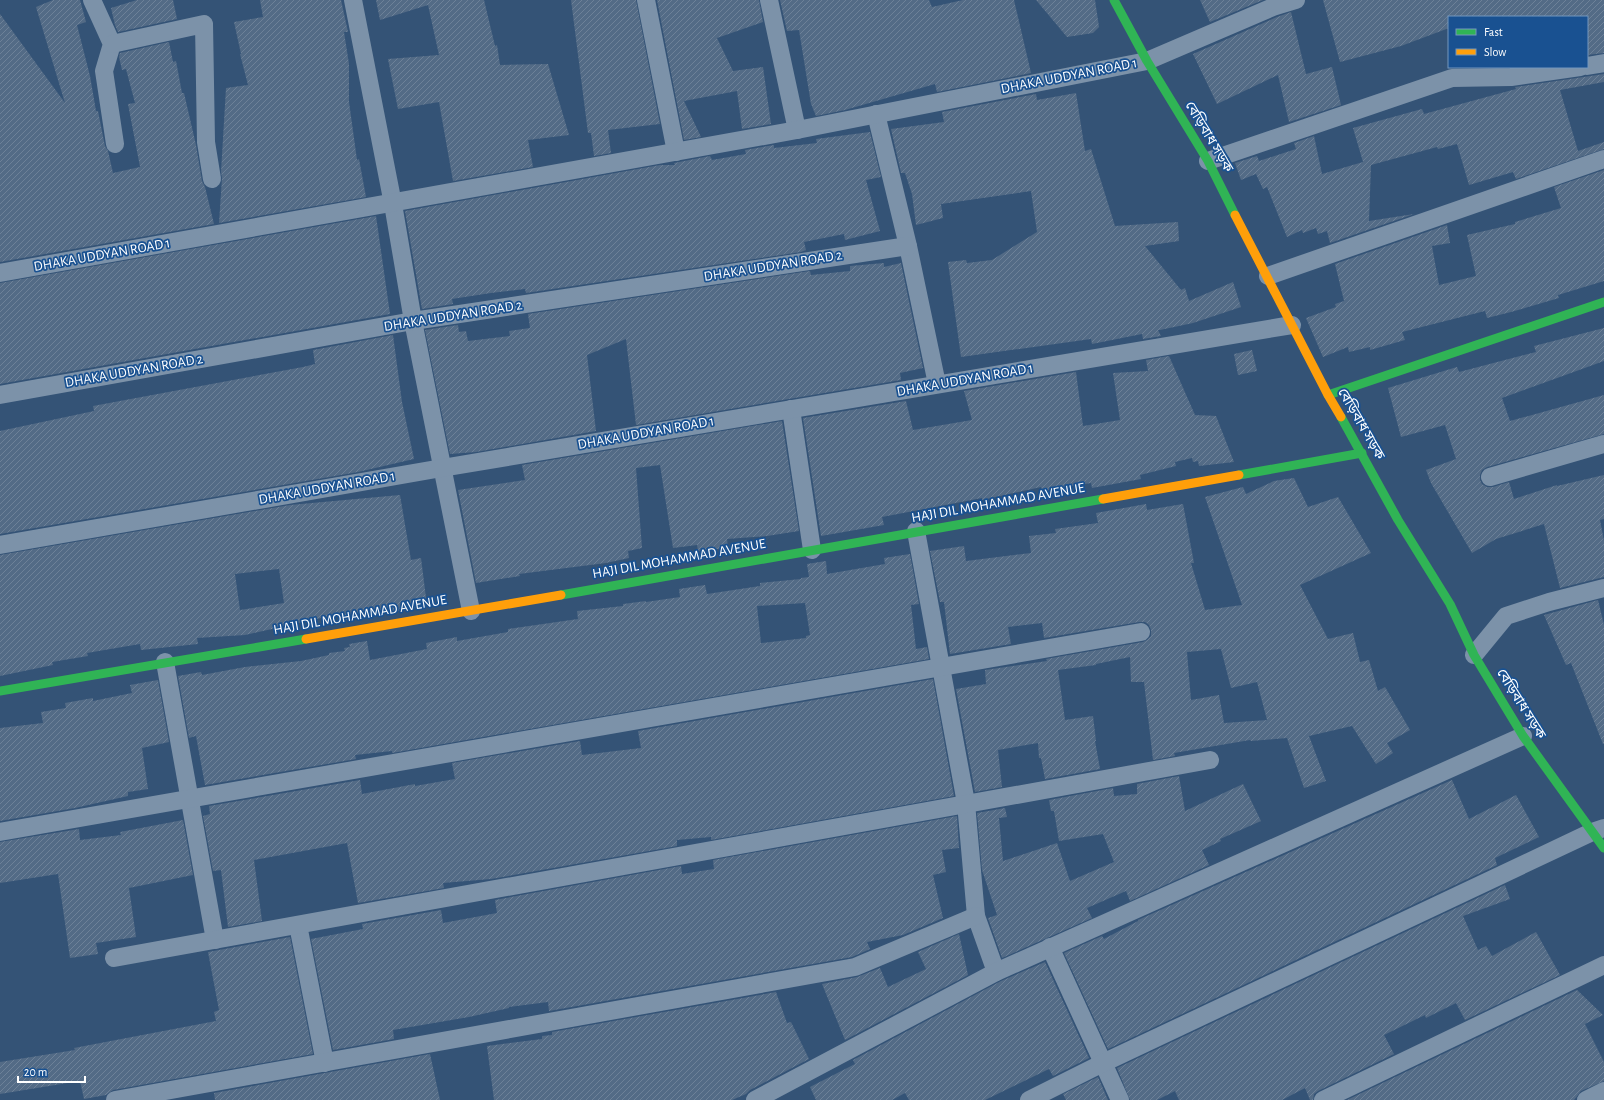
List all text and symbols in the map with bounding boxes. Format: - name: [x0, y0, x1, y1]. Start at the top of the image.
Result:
- legend: [1448, 16, 1588, 68]
- text: Fast: [1484, 26, 1503, 38]
- text: Slow: [1484, 46, 1506, 58]
- street label: DHAKA UDDYAN ROAD 1: [1000, 56, 1138, 96]
- street label: বেড়িবাধ সড়ক: [1182, 98, 1238, 175]
- street label: DHAKA UDDYAN ROAD 1: [33, 236, 171, 274]
- street label: DHAKA UDDYAN ROAD 2: [703, 248, 843, 284]
- street label: DHAKA UDDYAN ROAD 2: [383, 298, 523, 334]
- street label: DHAKA UDDYAN ROAD 2: [64, 352, 204, 390]
- street label: DHAKA UDDYAN ROAD 1: [896, 361, 1034, 399]
- street label: বেড়িবাধ সড়ক: [1335, 385, 1389, 463]
- street label: DHAKA UDDYAN ROAD 1: [577, 414, 715, 452]
- street label: DHAKA UDDYAN ROAD 1: [258, 469, 396, 507]
- street label: HAJI DIL MOHAMMAD AVENUE: [910, 481, 1086, 525]
- street label: HAJI DIL MOHAMMAD AVENUE: [591, 537, 767, 581]
- street label: HAJI DIL MOHAMMAD AVENUE: [272, 593, 448, 637]
- street label: বেড়িবাধ সড়ক: [1494, 665, 1550, 742]
- scale bar: [18, 1058, 85, 1084]
- text: 20 m: [24, 1066, 47, 1078]

